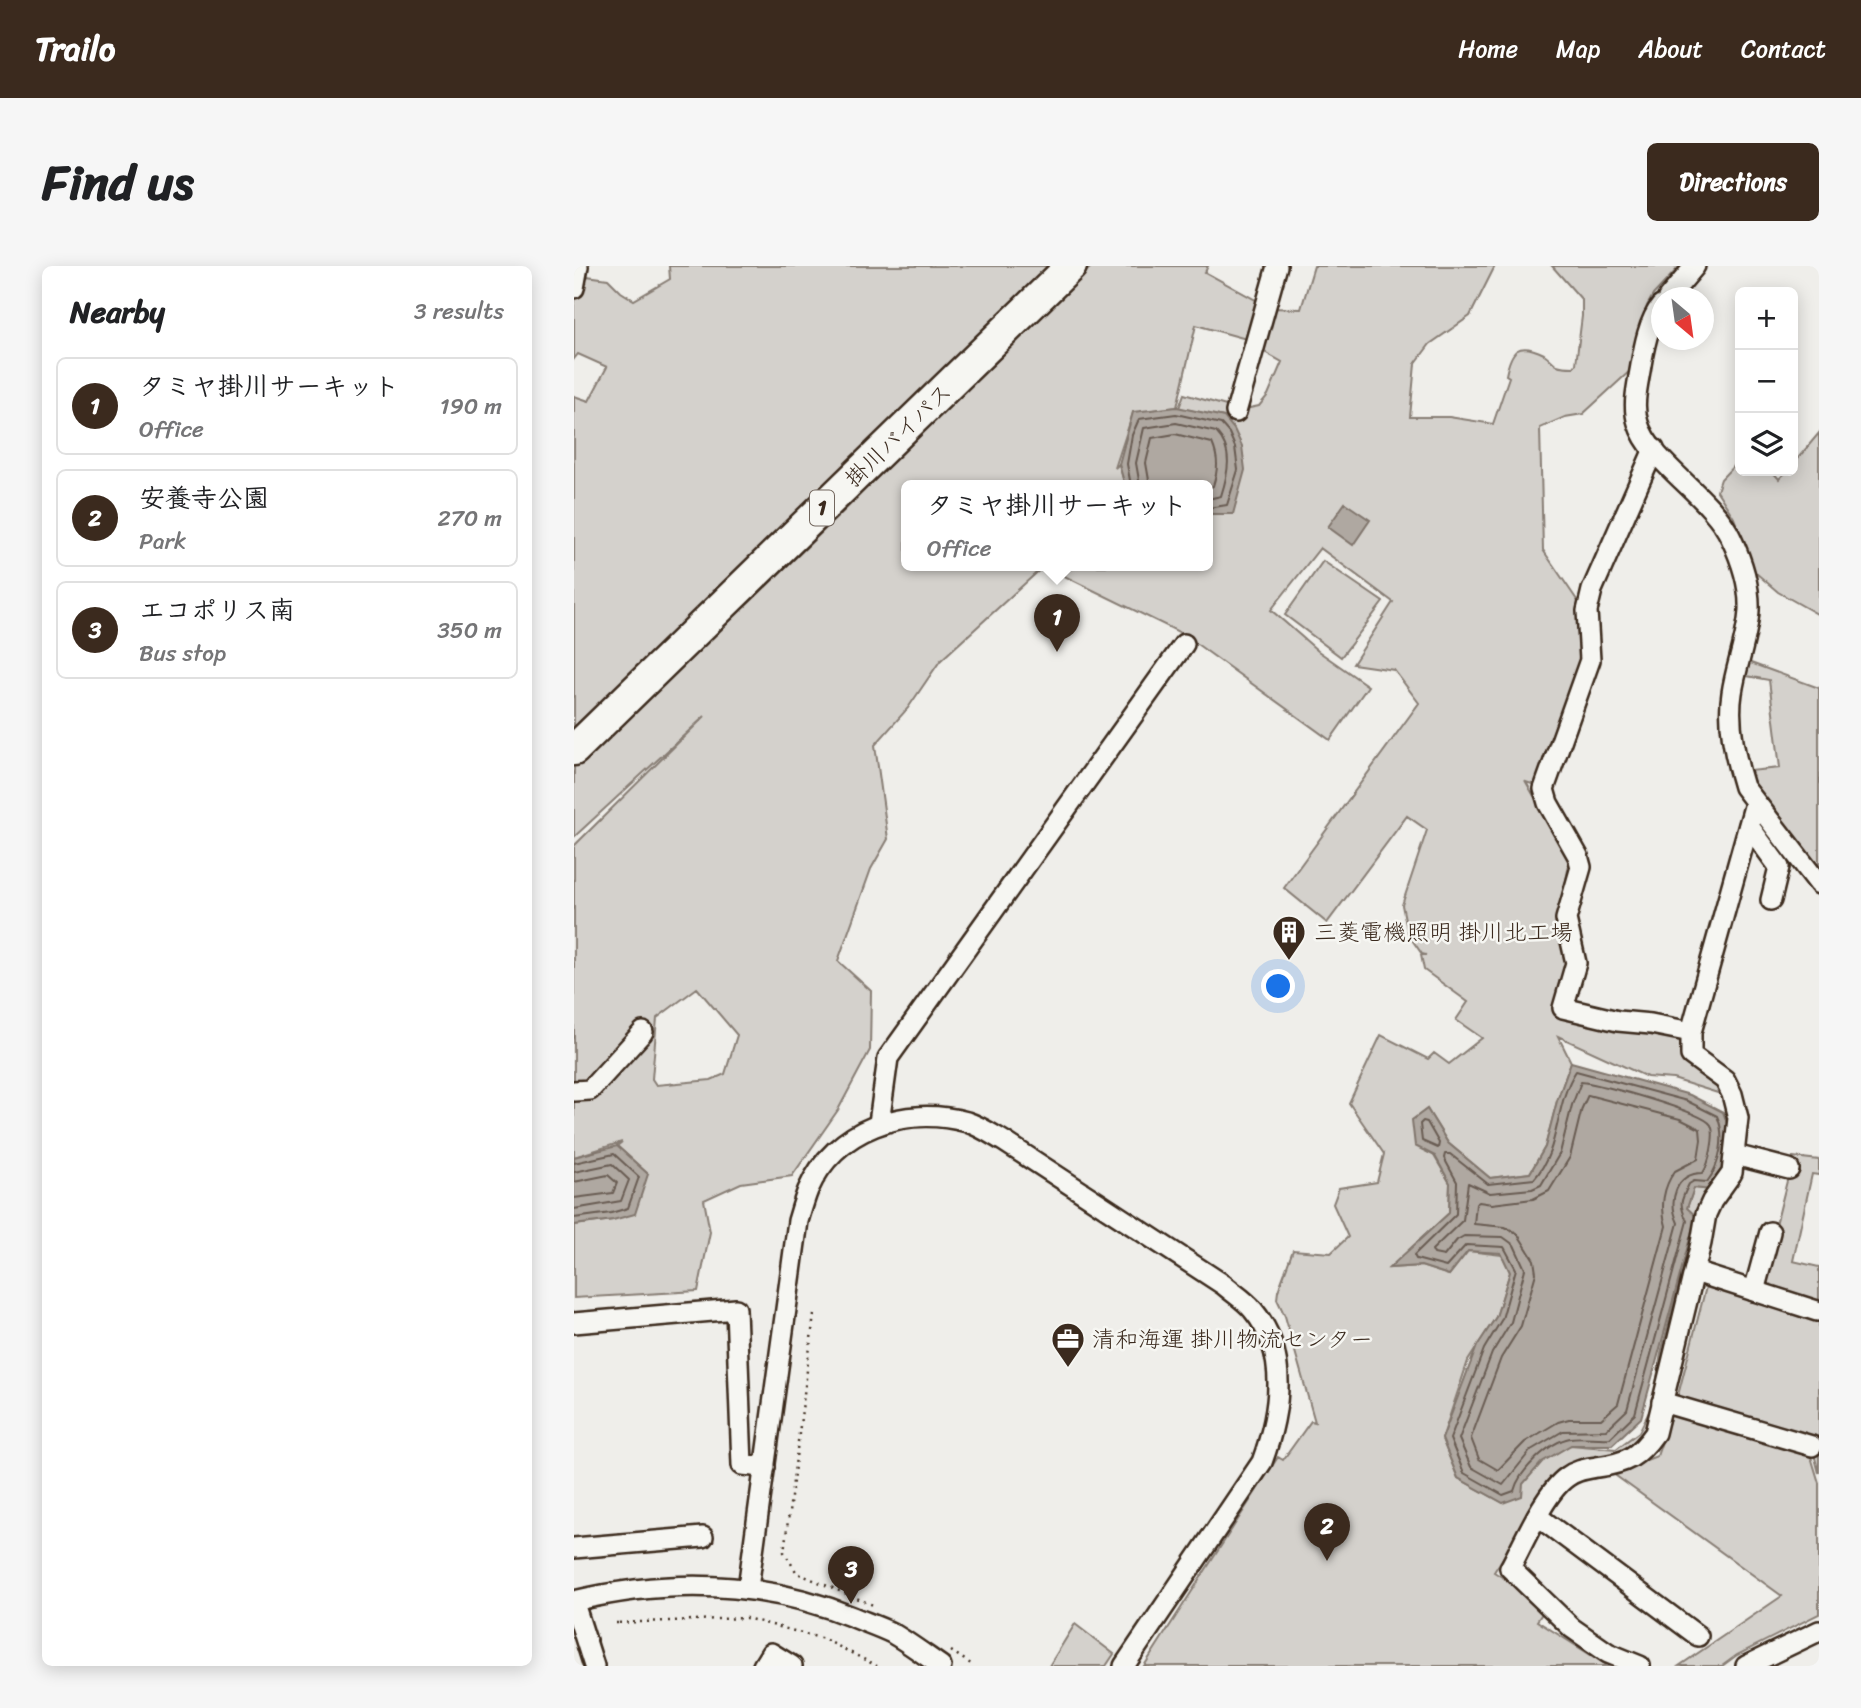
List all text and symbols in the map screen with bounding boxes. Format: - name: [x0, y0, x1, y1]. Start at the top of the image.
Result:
- text: Trailo: [35, 20, 115, 78]
- text: Home: [1458, 28, 1518, 70]
- text: Map: [1556, 28, 1600, 70]
- text: About: [1638, 28, 1703, 70]
- text: Contact: [1741, 28, 1826, 70]
- text: Find us: [42, 139, 194, 226]
- button: Directions: [1647, 143, 1819, 221]
- text: Nearby: [70, 285, 165, 339]
- north arrow: [1651, 287, 1714, 350]
- map controls: [1735, 287, 1798, 476]
- button: +: [1735, 287, 1798, 350]
- text: 3 results: [414, 291, 504, 332]
- button: −: [1735, 350, 1798, 413]
- text: タミヤ掛川サーキット: [139, 363, 400, 409]
- street label: 掛川バイパス: [835, 373, 962, 498]
- text: 1: [90, 386, 100, 427]
- text: 190 m: [440, 386, 502, 427]
- text: Office: [139, 409, 204, 450]
- button: layers: [1735, 413, 1798, 476]
- text: 安養寺公園: [139, 475, 269, 521]
- popup: [901, 480, 1213, 571]
- text: タミヤ掛川サーキット: [927, 482, 1187, 528]
- road number: 1: [810, 490, 834, 526]
- text: 2: [88, 498, 102, 539]
- text: 270 m: [437, 498, 502, 539]
- text: Park: [139, 521, 186, 562]
- text: Office: [927, 528, 992, 569]
- text: エコポリス南: [139, 587, 295, 633]
- pin: 1: [1034, 594, 1080, 652]
- text: 3: [89, 610, 101, 651]
- text: 350 m: [437, 610, 502, 651]
- text: Bus stop: [139, 633, 226, 674]
- place label: 三菱電機照明 掛川北工場: [1314, 912, 1573, 953]
- building icon: 三菱電機照明 掛川北工場: [1270, 913, 1308, 962]
- your location: [1261, 969, 1295, 1003]
- place label: 清和海運 掛川物流センター: [1092, 1319, 1373, 1360]
- office icon: 清和海運 掛川物流センター: [1049, 1320, 1087, 1369]
- pin: 2: [1304, 1503, 1350, 1561]
- pin: 3: [828, 1546, 874, 1604]

